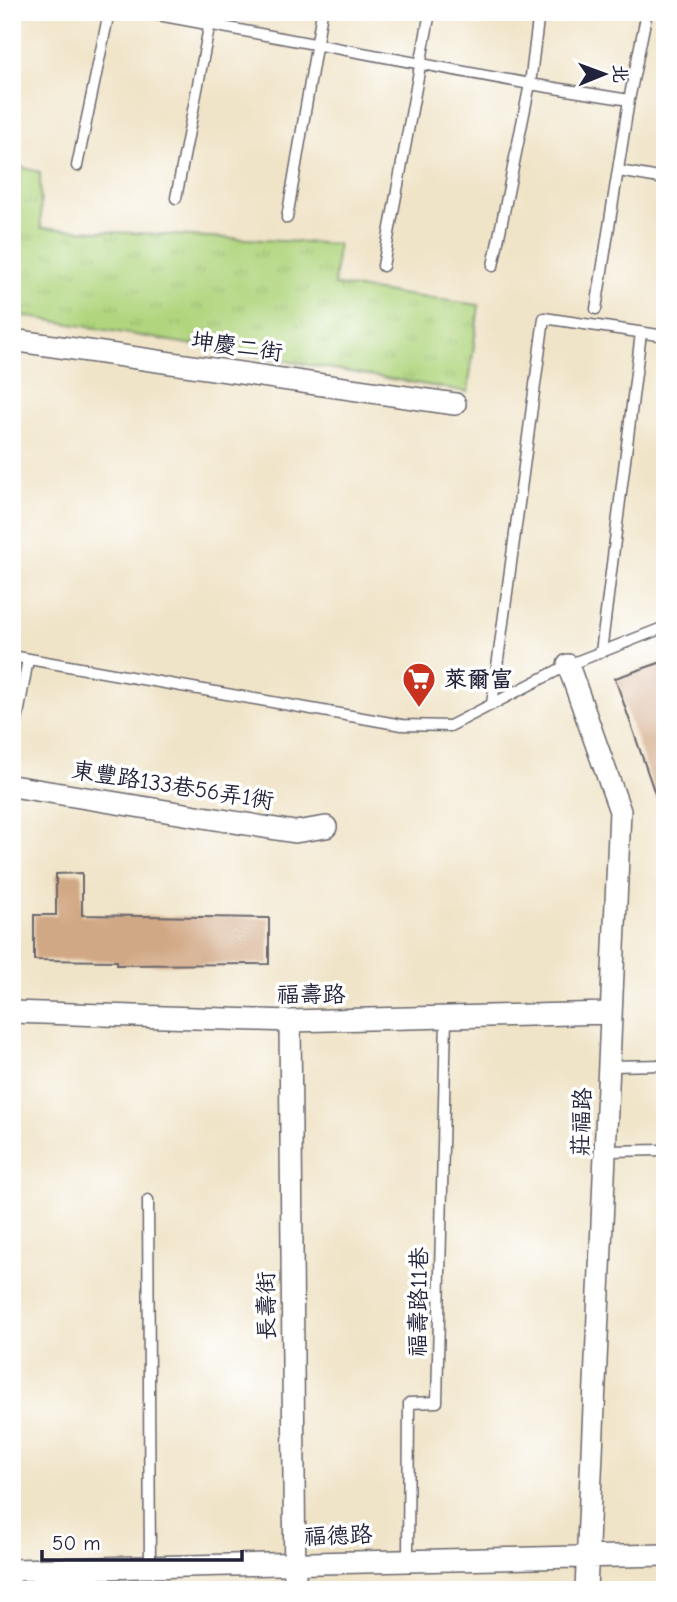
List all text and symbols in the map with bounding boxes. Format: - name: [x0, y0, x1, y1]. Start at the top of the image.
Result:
- north arrow: [568, 38, 638, 108]
- text: 北: [609, 64, 631, 83]
- street label: 坤慶二街: [189, 327, 284, 366]
- supermarket icon: 萊爾富: [400, 660, 438, 709]
- place label: 萊爾富: [444, 666, 513, 693]
- street label: 東豐路133巷56弄1衖: [70, 756, 276, 815]
- street label: 福壽路: [277, 981, 346, 1008]
- street label: 莊福路: [567, 1087, 596, 1157]
- street label: 福壽路11巷: [404, 1246, 433, 1357]
- street label: 長壽街: [252, 1271, 281, 1341]
- scale bar: [42, 1518, 242, 1562]
- street label: 福德路: [303, 1521, 373, 1550]
- text: 50 m: [52, 1531, 101, 1555]

